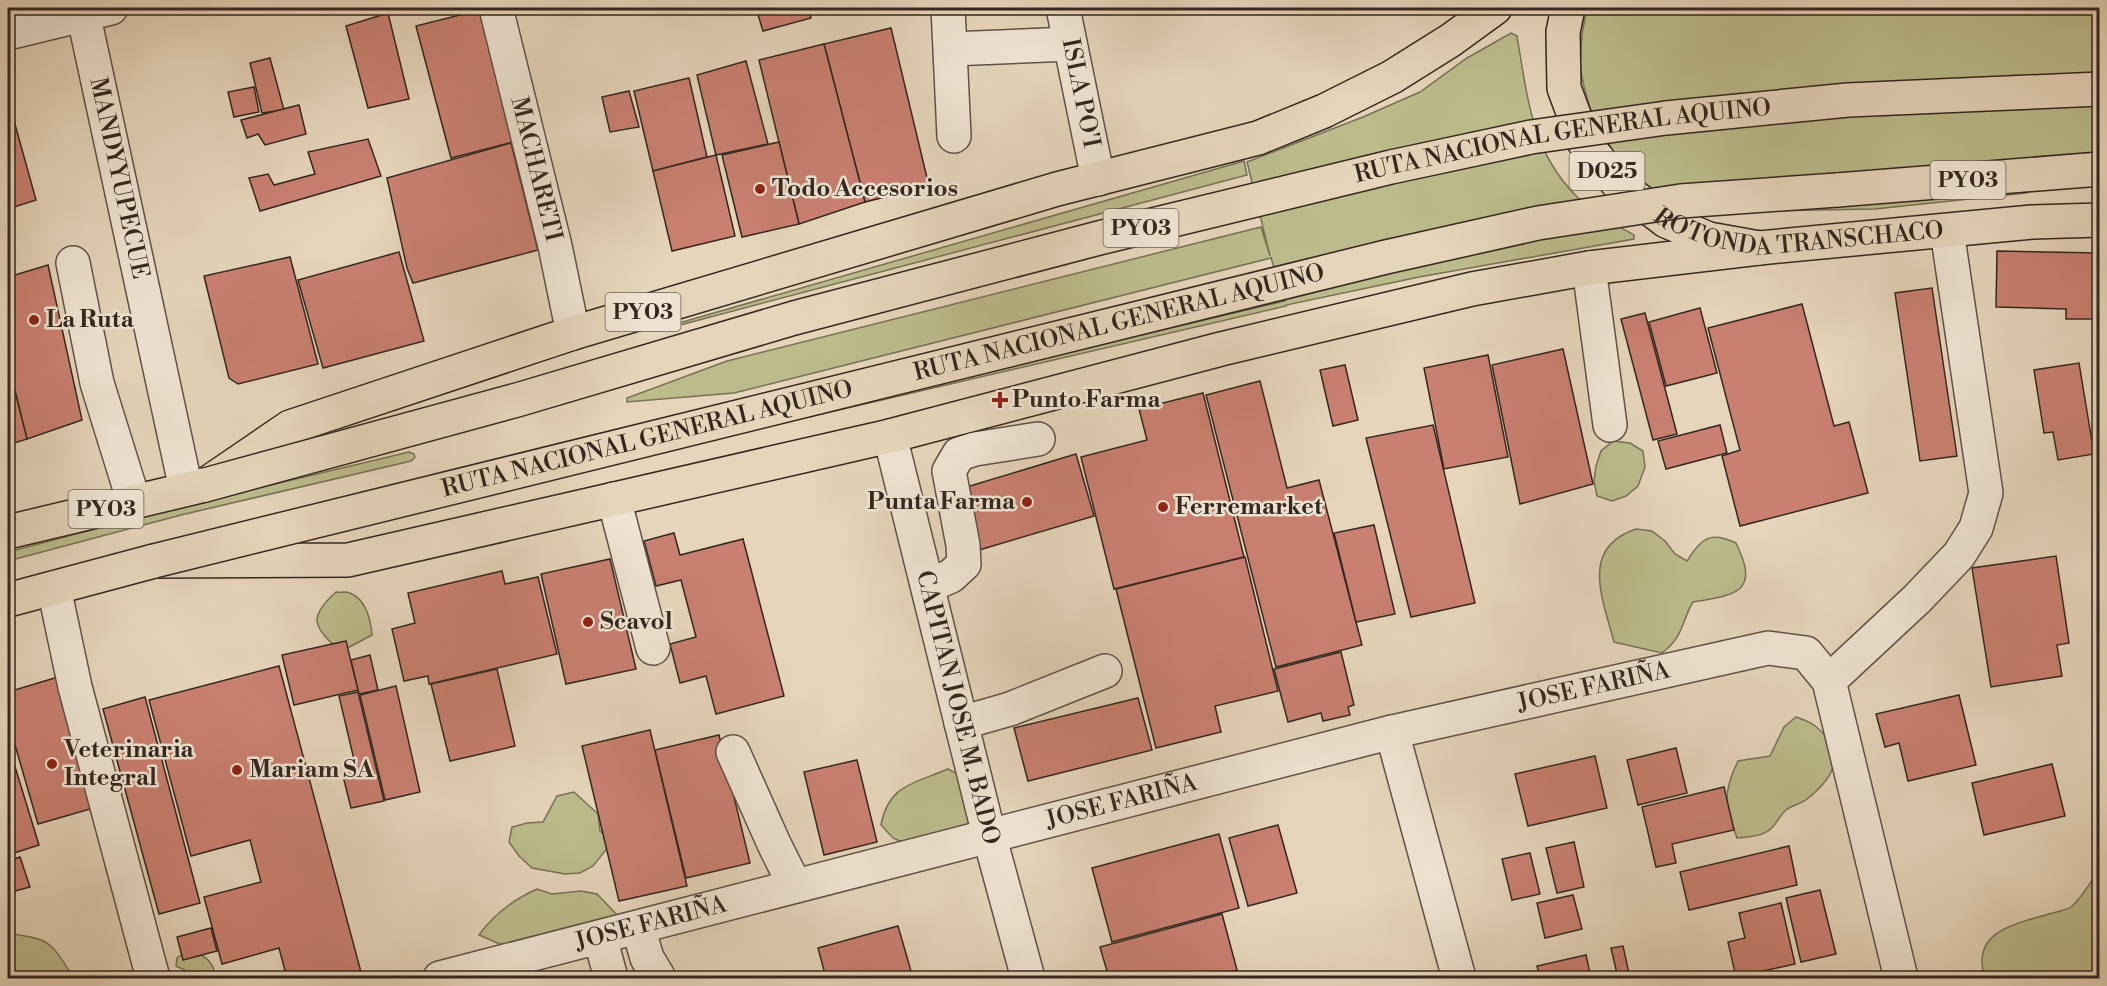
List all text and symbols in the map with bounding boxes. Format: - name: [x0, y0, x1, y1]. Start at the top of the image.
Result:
- street label: ISLA PO'I: [1055, 36, 1106, 151]
- street label: MANDYYUPECUE: [82, 74, 155, 282]
- street label: RUTA NACIONAL GENERAL AQUINO: [1351, 93, 1773, 190]
- street label: MACHARETI: [504, 94, 568, 244]
- road number: D025: [1570, 152, 1644, 190]
- road number: PY03: [1930, 161, 2006, 199]
- place label: Todo Accesorios: [772, 174, 958, 204]
- marker: Todo Accesorios: [753, 182, 767, 196]
- street label: ROTONDA TRANSCHACO: [1647, 202, 1945, 263]
- road number: PY03: [1104, 209, 1178, 247]
- street label: RUTA NACIONAL GENERAL AQUINO: [910, 258, 1328, 388]
- road number: PY03: [606, 293, 680, 331]
- place label: La Ruta: [46, 305, 135, 335]
- marker: La Ruta: [27, 313, 41, 327]
- street label: RUTA NACIONAL GENERAL AQUINO: [439, 374, 856, 504]
- place label: Punto Farma: [1012, 385, 1161, 415]
- marker: Punto Farma: [993, 393, 1007, 407]
- place label: Punta Farma: [867, 487, 1016, 517]
- road number: PY03: [68, 490, 144, 528]
- place label: Ferremarket: [1175, 492, 1323, 522]
- marker: Punta Farma: [1020, 495, 1034, 509]
- marker: Ferremarket: [1156, 500, 1170, 514]
- street label: CAPITAN JOSE M. BADO: [909, 567, 1006, 848]
- place label: Scavol: [600, 607, 673, 637]
- marker: Scavol: [581, 615, 595, 629]
- street label: JOSE FARIÑA: [1514, 655, 1673, 719]
- place label: Veterinaria Integral: [63, 735, 195, 793]
- place label: Mariam SA: [249, 755, 375, 785]
- marker: Veterinaria Integral: [45, 757, 59, 771]
- marker: Mariam SA: [230, 763, 244, 777]
- street label: JOSE FARIÑA: [1042, 768, 1201, 836]
- street label: JOSE FARIÑA: [571, 889, 731, 958]

